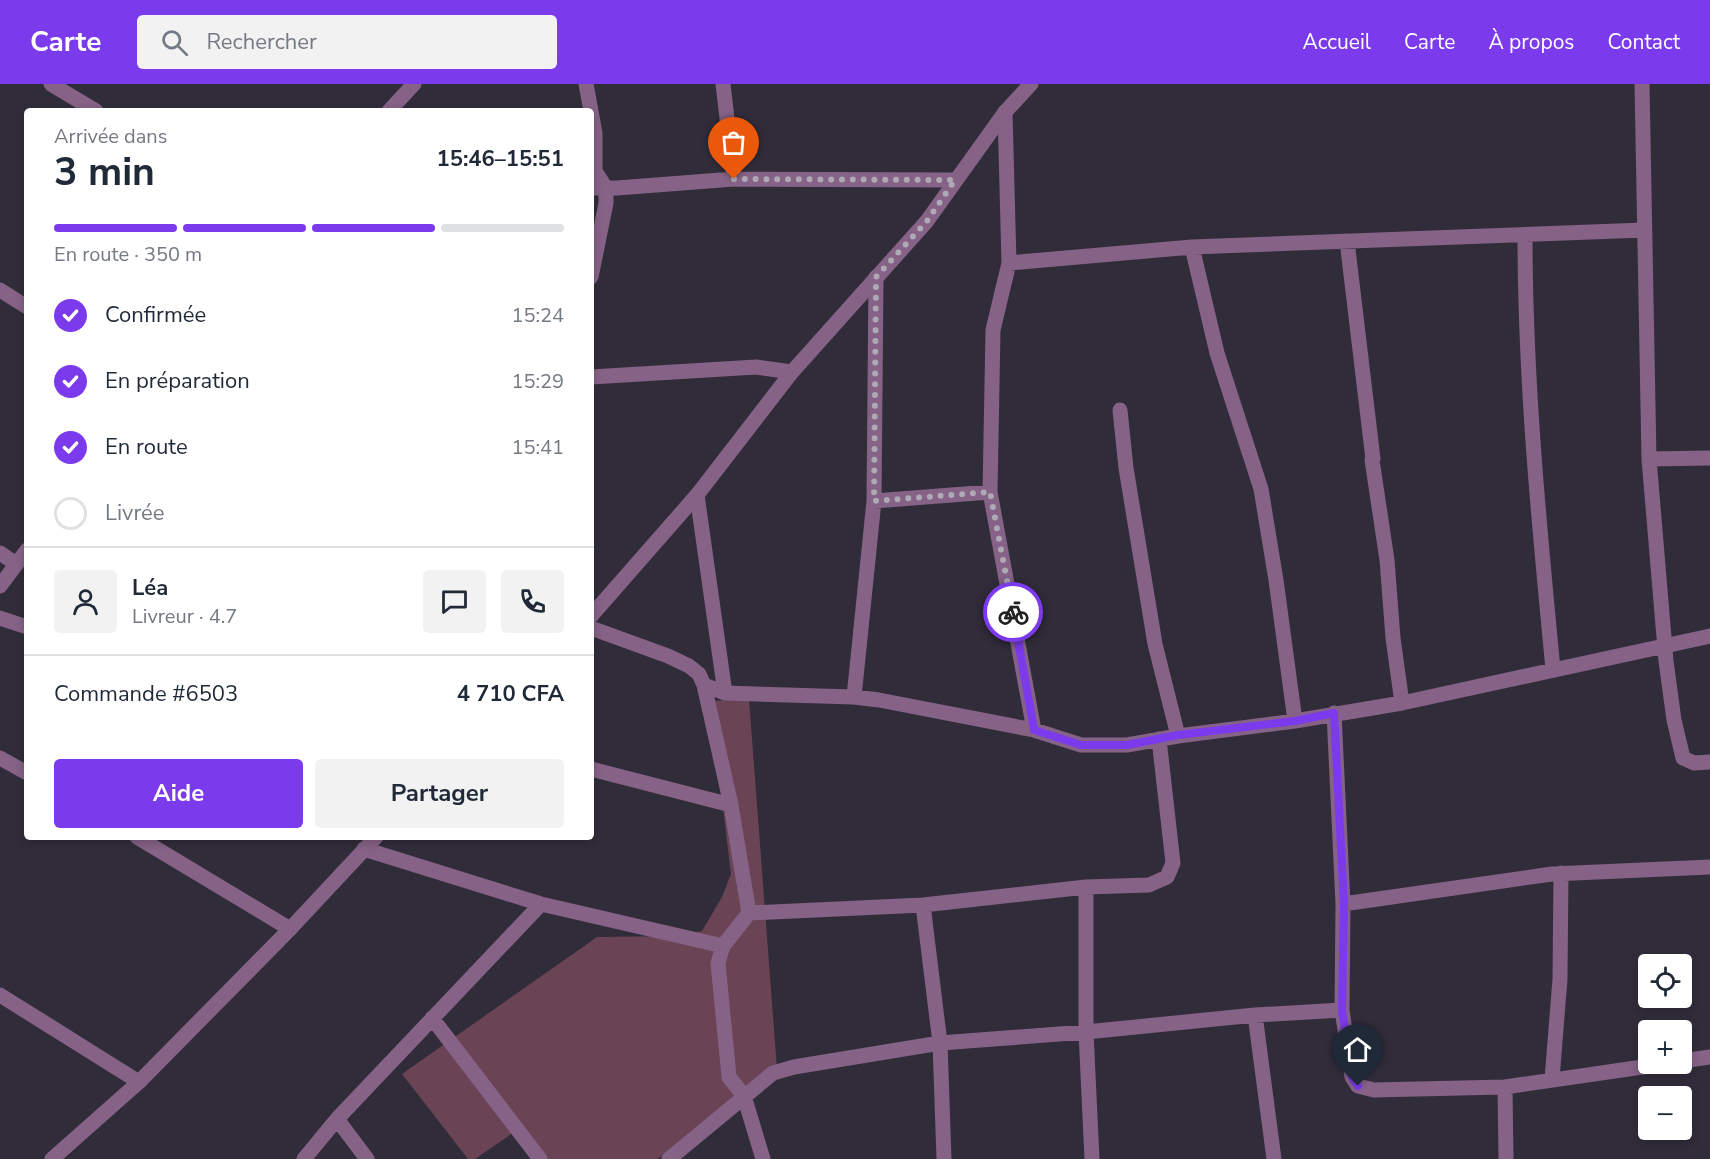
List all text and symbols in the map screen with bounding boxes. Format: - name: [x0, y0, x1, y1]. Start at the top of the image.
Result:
- search box: [137, 15, 557, 69]
- text: Carte: [30, 23, 101, 61]
- icon: search: [158, 26, 191, 59]
- text: Rechercher: [206, 27, 317, 57]
- text: Accueil: [1302, 28, 1371, 56]
- text: Carte: [1404, 28, 1455, 56]
- text: À propos: [1488, 28, 1574, 56]
- text: Contact: [1607, 28, 1680, 56]
- pin: [708, 117, 759, 179]
- text: Arrivée dans: [54, 123, 167, 150]
- icon: bag: [717, 126, 750, 159]
- text: 15:46–15:51: [436, 144, 564, 174]
- text: 3 min: [54, 146, 155, 199]
- text: En route · 350 m: [54, 241, 202, 268]
- icon: check: [54, 299, 87, 332]
- text: Confirmée: [105, 300, 206, 330]
- text: 15:24: [511, 302, 564, 329]
- icon: check: [54, 365, 87, 398]
- text: En préparation: [105, 366, 250, 396]
- text: 15:29: [511, 368, 564, 395]
- icon: check: [54, 431, 87, 464]
- text: En route: [105, 432, 188, 462]
- text: 15:41: [511, 434, 564, 461]
- text: Livrée: [105, 498, 165, 528]
- button: person: [54, 570, 117, 633]
- button: chat: [423, 570, 486, 633]
- button: phone: [501, 570, 564, 633]
- text: Léa: [132, 573, 168, 603]
- courier: [983, 582, 1043, 642]
- icon: bike: [997, 596, 1030, 629]
- text: Livreur · 4.7: [132, 603, 237, 630]
- text: Commande #6503: [54, 679, 238, 709]
- text: 4 710 CFA: [457, 679, 564, 709]
- button: Aide: [54, 759, 303, 828]
- button: Partager: [315, 759, 564, 828]
- map controls: [1638, 954, 1692, 1140]
- button: locate: [1638, 954, 1692, 1008]
- button: +: [1638, 1020, 1692, 1074]
- pin: [1332, 1024, 1383, 1086]
- icon: home: [1341, 1033, 1374, 1066]
- button: −: [1638, 1086, 1692, 1140]

